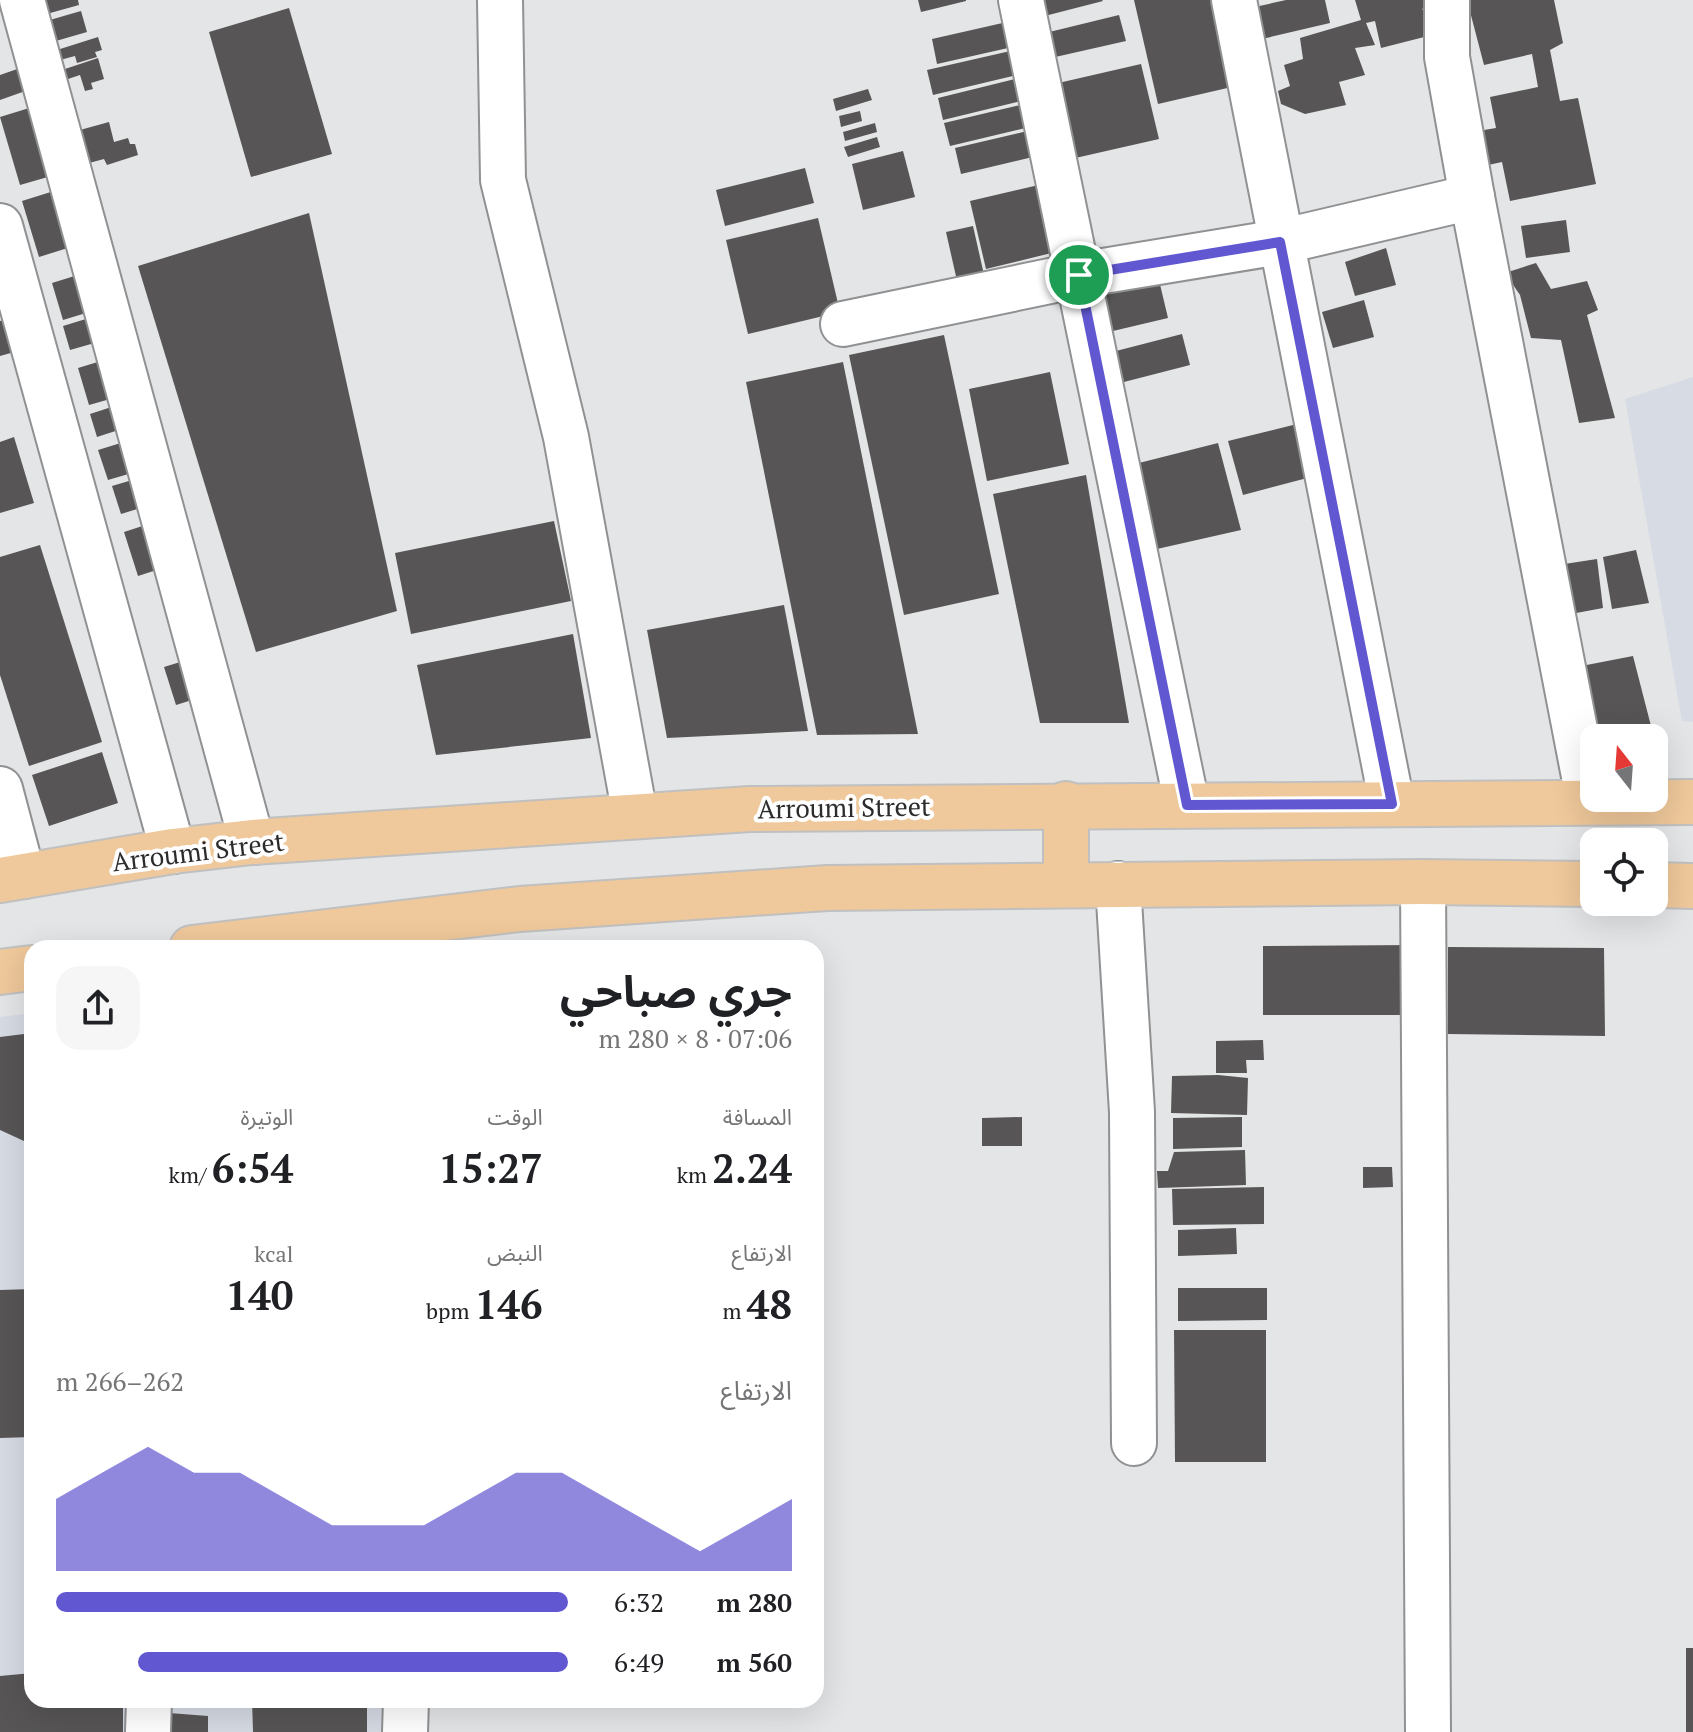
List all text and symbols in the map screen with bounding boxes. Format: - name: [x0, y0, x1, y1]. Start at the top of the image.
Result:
- pin: [1045, 241, 1113, 309]
- icon: arrive: [1057, 253, 1101, 297]
- north arrow: [1580, 724, 1668, 812]
- map controls: [1580, 724, 1668, 916]
- street label: Arroumi Street: [757, 788, 931, 826]
- street label: Arroumi Street: [110, 824, 286, 878]
- button: locate: [1580, 828, 1668, 916]
- text: جري صباحي: [560, 961, 792, 1020]
- button: share: [56, 966, 140, 1050]
- text: 07:06 · 8 × 280 m: [598, 1021, 792, 1055]
- text: الوتيرة: [240, 1102, 293, 1131]
- text: الوقت: [487, 1102, 543, 1131]
- text: المسافة: [723, 1102, 792, 1131]
- text: 6:54: [212, 1141, 293, 1194]
- text: 15:27: [439, 1141, 543, 1194]
- text: 2.24: [712, 1141, 792, 1194]
- text: /km: [169, 1160, 212, 1189]
- text: km: [677, 1160, 712, 1189]
- text: النبض: [487, 1238, 543, 1267]
- text: الارتفاع: [732, 1238, 792, 1267]
- text: kcal: [254, 1239, 293, 1268]
- text: 140: [226, 1268, 293, 1321]
- text: 146: [475, 1277, 543, 1330]
- text: 48: [747, 1277, 792, 1330]
- text: bpm: [426, 1296, 475, 1325]
- text: m: [722, 1296, 747, 1325]
- text: 262–266 m: [56, 1364, 184, 1398]
- text: الارتفاع: [721, 1373, 792, 1407]
- text: 6:32: [614, 1585, 664, 1619]
- text: 280 m: [717, 1585, 792, 1619]
- text: 6:49: [614, 1645, 664, 1679]
- text: 560 m: [717, 1645, 792, 1679]

